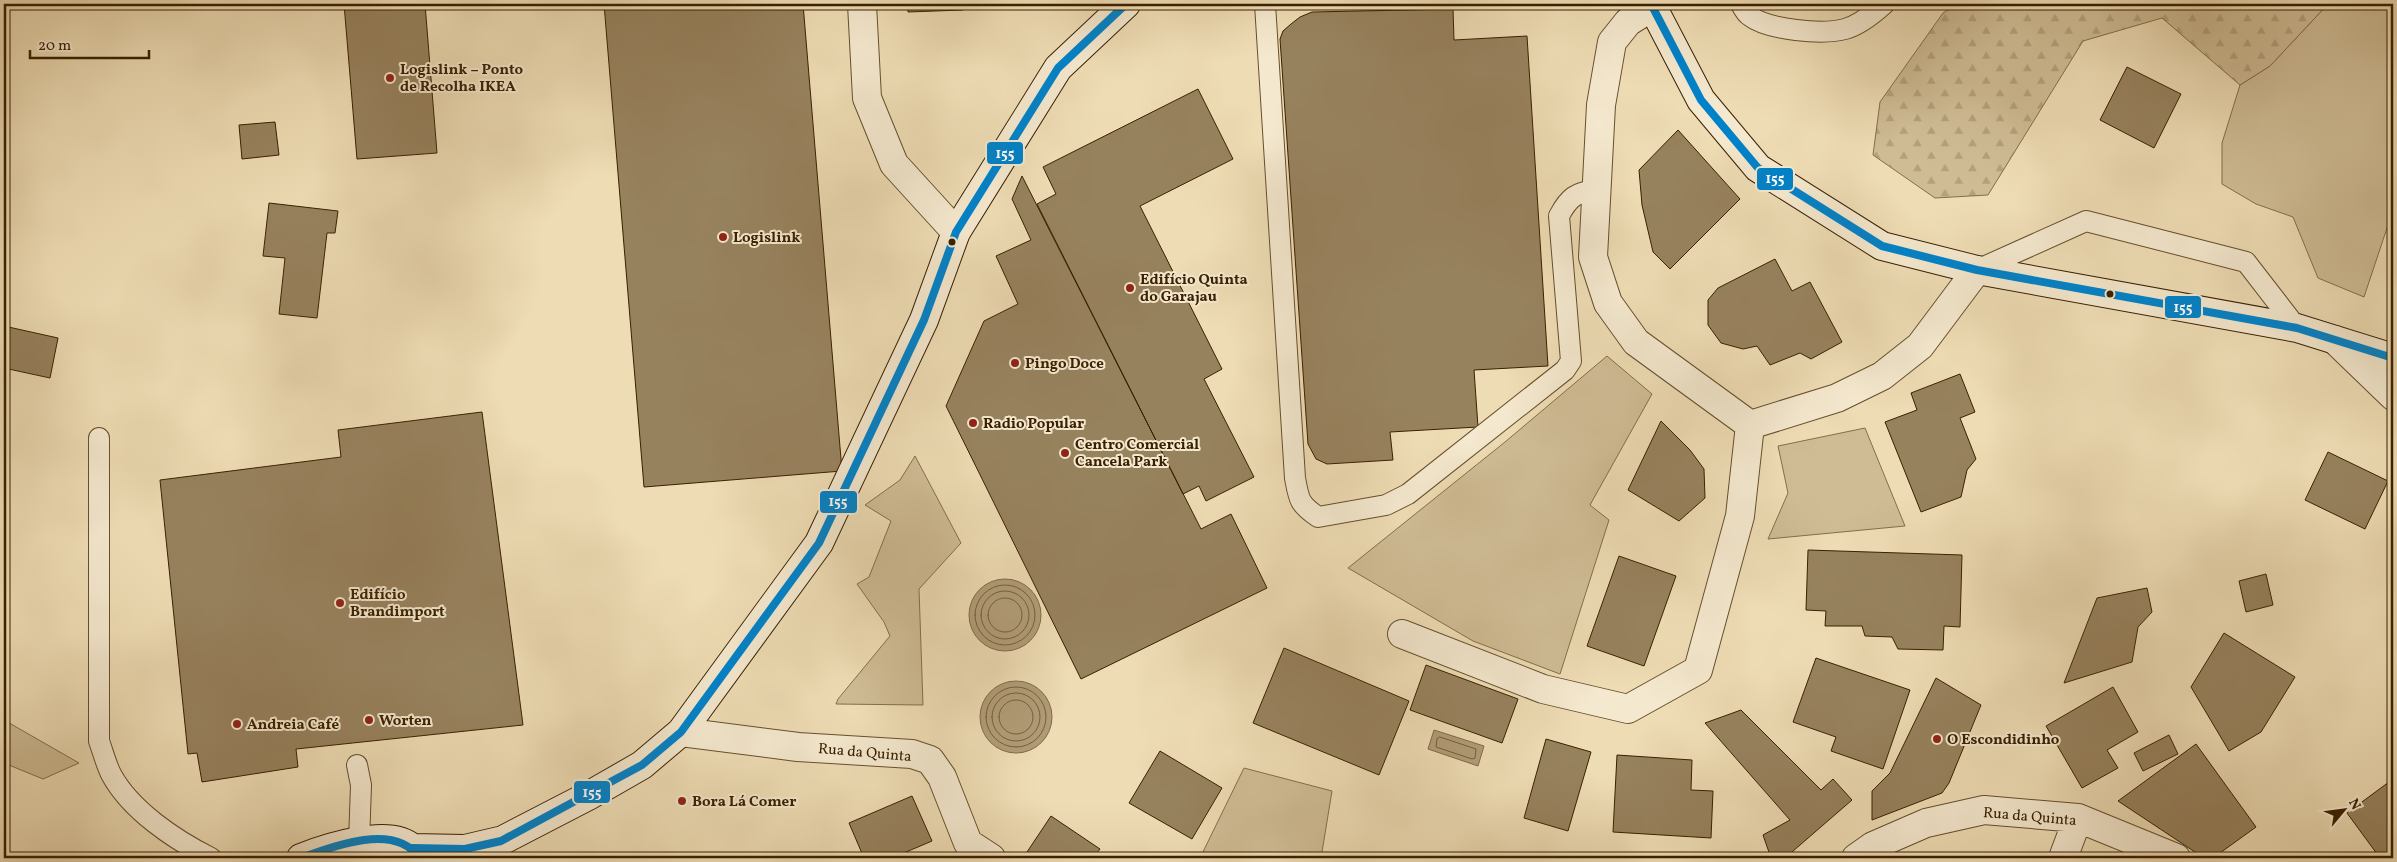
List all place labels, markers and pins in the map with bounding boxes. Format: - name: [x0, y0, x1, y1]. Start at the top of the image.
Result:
- place label: Logislink – Ponto de Recolha IKEA: [400, 60, 524, 98]
- marker: Logislink – Ponto de Recolha IKEA: [384, 72, 396, 84]
- place label: Logislink: [733, 228, 800, 249]
- marker: Logislink: [717, 231, 729, 243]
- unlabelled marker: [947, 237, 957, 247]
- place label: Edifício Quinta do Garajau: [1140, 270, 1248, 308]
- marker: Edifício Quinta do Garajau: [1124, 282, 1136, 294]
- unlabelled marker: [2105, 289, 2115, 299]
- place label: Pingo Doce: [1025, 354, 1104, 375]
- marker: Pingo Doce: [1009, 357, 1021, 369]
- place label: Radio Popular: [983, 414, 1084, 435]
- marker: Radio Popular: [967, 417, 979, 429]
- place label: Centro Comercial Cancela Park: [1075, 435, 1199, 473]
- marker: Centro Comercial Cancela Park: [1059, 447, 1071, 459]
- place label: Edifício Brandimport: [350, 585, 445, 623]
- marker: Edifício Brandimport: [334, 597, 346, 609]
- place label: Worten: [379, 711, 432, 732]
- marker: Worten: [363, 714, 375, 726]
- place label: Andreia Café: [247, 715, 339, 736]
- marker: Andreia Café: [231, 718, 243, 730]
- place label: O Escondidinho: [1947, 730, 2060, 751]
- marker: O Escondidinho: [1931, 733, 1943, 745]
- place label: Bora Lá Comer: [692, 792, 796, 813]
- marker: Bora Lá Comer: [676, 795, 688, 807]

